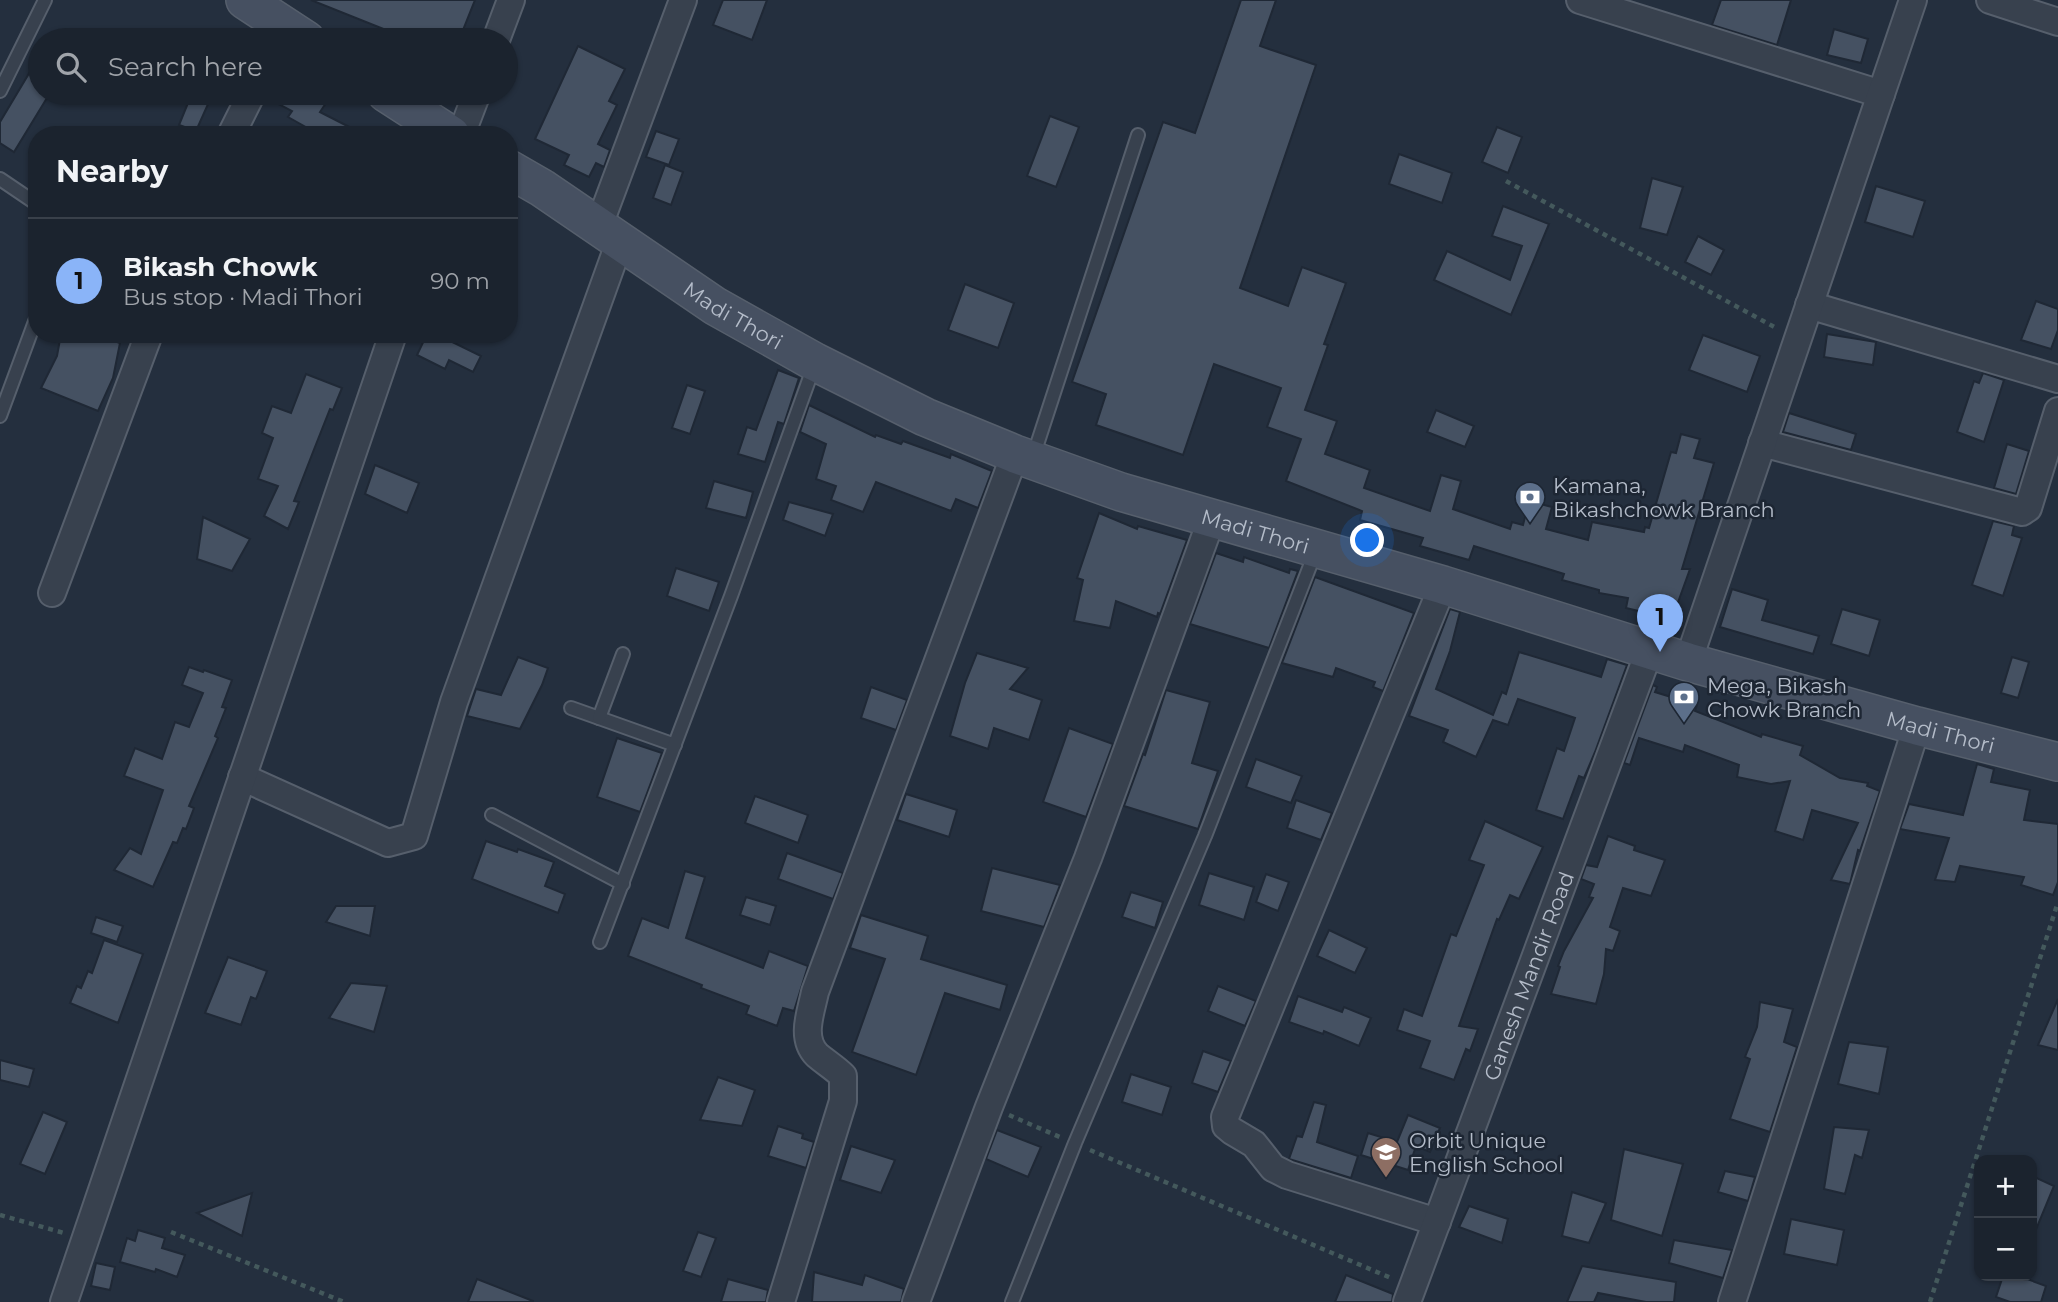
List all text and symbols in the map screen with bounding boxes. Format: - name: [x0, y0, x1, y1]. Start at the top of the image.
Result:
- search box: [28, 28, 518, 105]
- icon: search: [52, 48, 90, 86]
- text: Search here: [108, 51, 263, 83]
- text: Nearby: [56, 153, 168, 190]
- text: Bikash Chowk: [123, 251, 318, 283]
- text: 1: [74, 267, 84, 295]
- text: 90 m: [430, 267, 490, 295]
- street label: Madi Thori: [679, 276, 788, 354]
- text: Bus stop · Madi Thori: [123, 283, 363, 311]
- place label: Kamana, Bikashchowk Branch: [1553, 473, 1775, 522]
- bank icon: Kamana, Bikashchowk Branch: [1513, 480, 1547, 524]
- street label: Madi Thori: [1199, 503, 1312, 558]
- your location: [1350, 523, 1384, 557]
- pin: 1: [1637, 594, 1683, 652]
- place label: Mega, Bikash Chowk Branch: [1707, 673, 1861, 722]
- bank icon: Mega, Bikash Chowk Branch: [1667, 680, 1701, 724]
- street label: Madi Thori: [1883, 706, 1997, 758]
- street label: Ganesh Mandir Road: [1478, 868, 1579, 1084]
- place label: Orbit Unique English School: [1409, 1128, 1564, 1177]
- school or university icon: Orbit Unique English School: [1369, 1135, 1403, 1179]
- map controls: [1974, 1155, 2037, 1281]
- button: +: [1974, 1155, 2037, 1218]
- button: −: [1974, 1218, 2037, 1281]

